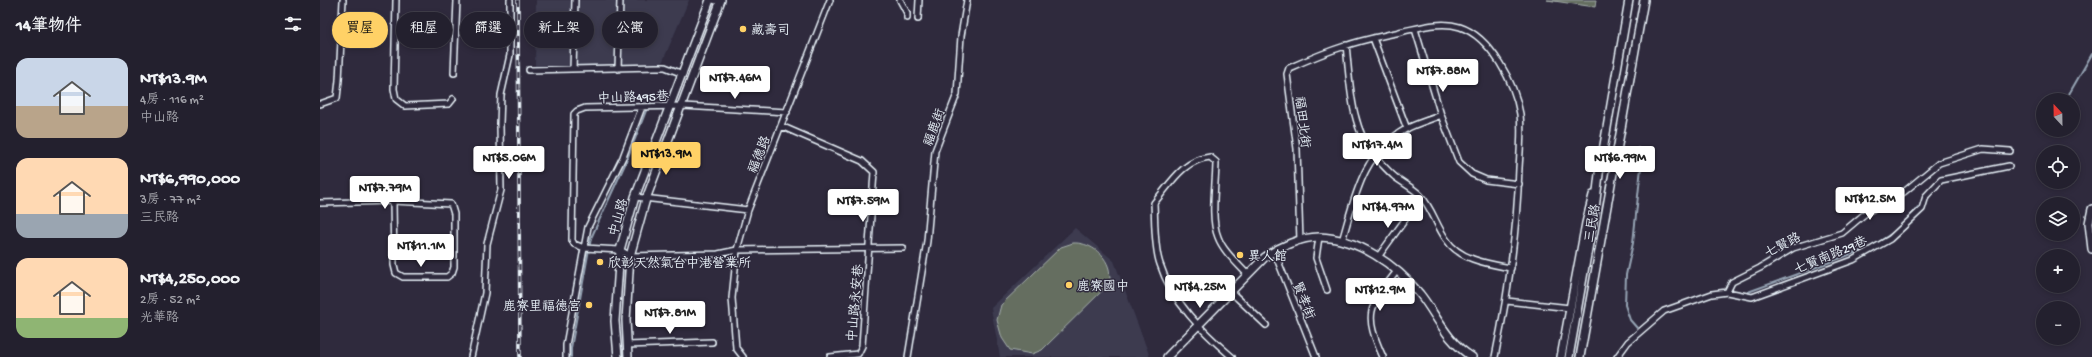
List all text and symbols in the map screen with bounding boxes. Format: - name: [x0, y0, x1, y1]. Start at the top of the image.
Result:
- chip: 買屋: [332, 12, 388, 48]
- chip: 租屋: [396, 12, 452, 48]
- chip: 篩選: [460, 12, 516, 48]
- chip: 新上架: [524, 12, 594, 48]
- chip: 公寓: [602, 12, 658, 48]
- icon: filters: [282, 13, 304, 35]
- text: 14筆物件: [16, 17, 82, 37]
- place label: 藏壽司: [751, 23, 790, 39]
- marker: 藏壽司: [738, 24, 748, 34]
- pin: NT$7.88M: [1402, 59, 1484, 93]
- text: NT$7.88M: [1416, 64, 1470, 79]
- pin: NT$7.46M: [694, 66, 776, 100]
- text: NT$13.9M: [140, 70, 207, 90]
- text: NT$7.46M: [709, 71, 761, 86]
- icon: home: [48, 74, 96, 122]
- street label: 中山路495巷: [597, 89, 669, 107]
- text: 4房 · 116 m²: [140, 93, 204, 108]
- north arrow: [2036, 93, 2080, 137]
- map controls: [2036, 93, 2080, 345]
- street label: 福田北街: [1291, 95, 1313, 149]
- street label: 福鹿街: [921, 107, 949, 149]
- text: 中山路: [140, 111, 179, 126]
- street label: 福德路: [744, 133, 775, 176]
- pin: NT$17.4M: [1336, 133, 1418, 167]
- text: NT$17.4M: [1352, 138, 1402, 153]
- pin: NT$13.9M: [625, 142, 707, 176]
- button: locate: [2036, 145, 2080, 189]
- pin: NT$5.06M: [468, 146, 550, 180]
- pin: NT$6.99M: [1579, 146, 1661, 180]
- text: NT$13.9M: [641, 147, 691, 162]
- text: NT$5.06M: [482, 151, 536, 166]
- text: NT$6.99M: [1594, 151, 1646, 166]
- text: NT$6,990,000: [140, 170, 240, 190]
- icon: home: [48, 174, 96, 222]
- pin: NT$7.79M: [344, 176, 426, 210]
- text: NT$7.79M: [359, 181, 411, 196]
- pin: NT$12.5M: [1829, 187, 1911, 221]
- pin: NT$7.59M: [822, 189, 904, 223]
- text: NT$12.5M: [1845, 192, 1895, 207]
- text: 3房 · 77 m²: [140, 193, 201, 208]
- text: NT$7.59M: [837, 194, 889, 209]
- pin: NT$4.97M: [1347, 195, 1429, 229]
- street label: 中山路: [606, 197, 632, 239]
- button: layers: [2036, 197, 2080, 241]
- text: NT$4.97M: [1362, 200, 1414, 215]
- street label: 三民路: [1582, 203, 1604, 244]
- text: 三民路: [140, 211, 179, 226]
- street label: 七賢路: [1762, 230, 1804, 262]
- street label: 七賢南路29巷: [1792, 233, 1870, 278]
- pin: NT$11.1M: [380, 234, 462, 268]
- text: NT$11.1M: [397, 239, 445, 254]
- place label: 異人館: [1248, 248, 1287, 265]
- button: +: [2036, 249, 2080, 293]
- marker: 異人館: [1235, 250, 1245, 260]
- place label: 欣彰天然氣台中港營業所: [608, 255, 751, 272]
- marker: 欣彰天然氣台中港營業所: [595, 257, 605, 267]
- street label: 中山路永安巷: [845, 264, 867, 343]
- text: NT$4,250,000: [140, 270, 240, 290]
- icon: home: [48, 274, 96, 322]
- pin: NT$4.25M: [1159, 275, 1241, 309]
- pin: NT$12.9M: [1339, 278, 1421, 312]
- place label: 鹿寮國中: [1077, 279, 1129, 295]
- marker: 鹿寮國中: [1064, 280, 1074, 290]
- text: NT$4.25M: [1174, 280, 1226, 295]
- street label: 賢孝街: [1288, 280, 1318, 322]
- text: NT$12.9M: [1355, 283, 1405, 298]
- text: 2房 · 52 m²: [140, 293, 200, 308]
- place label: 鹿寮里福德宮: [503, 298, 581, 315]
- marker: 鹿寮里福德宮: [584, 300, 594, 310]
- pin: NT$7.81M: [629, 301, 711, 335]
- button: −: [2036, 301, 2080, 345]
- text: NT$7.81M: [644, 306, 696, 321]
- text: 光華路: [140, 311, 179, 326]

